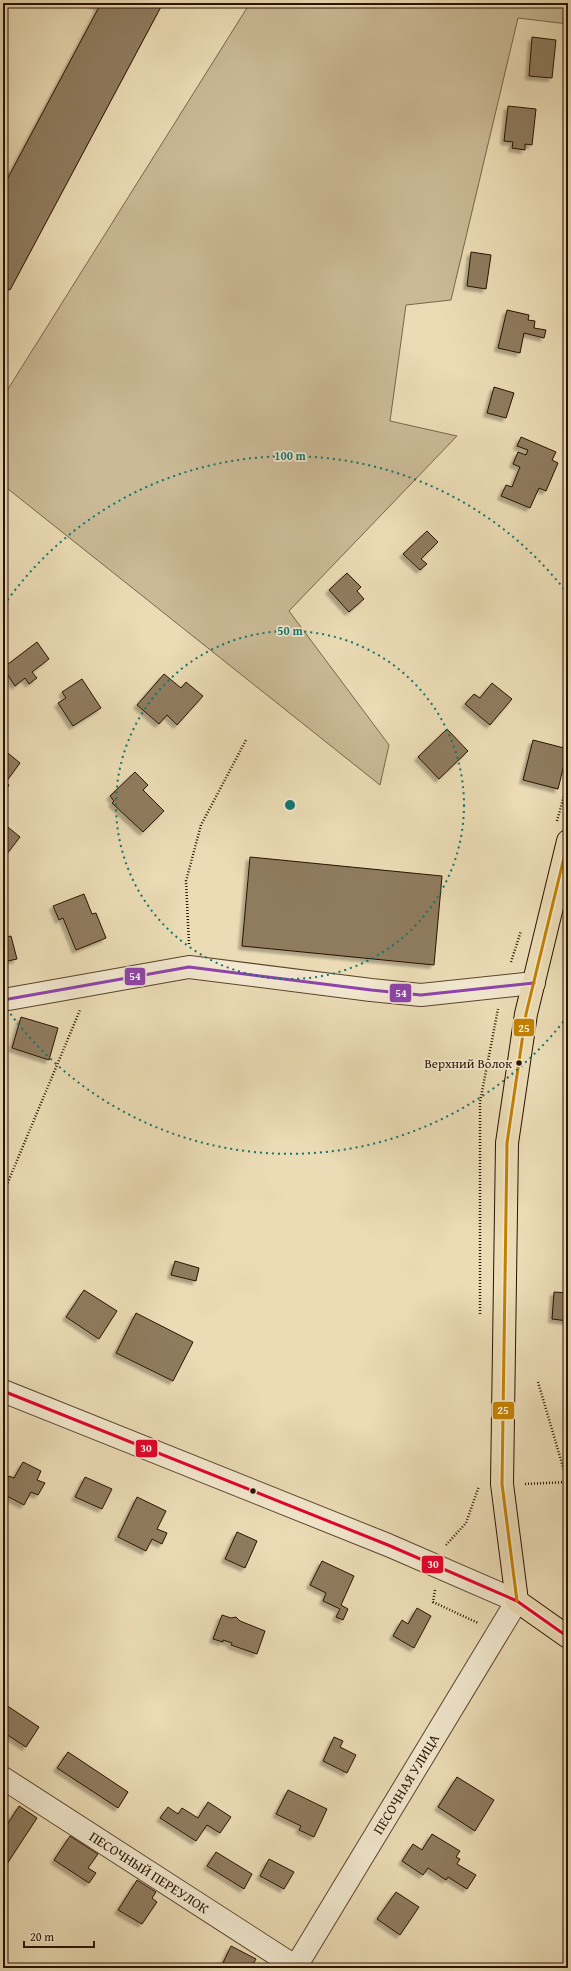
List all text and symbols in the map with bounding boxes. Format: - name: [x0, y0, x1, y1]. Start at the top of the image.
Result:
- text: 100 m: [274, 447, 307, 464]
- text: 50 m: [277, 622, 303, 639]
- centre of rings: [283, 798, 297, 812]
- line badge: 54: [124, 967, 146, 986]
- text: 54: [129, 968, 141, 984]
- line badge: 54: [389, 983, 412, 1003]
- text: 54: [395, 985, 407, 1001]
- line badge: 25: [513, 1018, 535, 1037]
- text: 25: [518, 1020, 530, 1036]
- place label: Верхний Волок: [424, 1054, 512, 1073]
- marker: Верхний Волок: [514, 1058, 524, 1068]
- line badge: 25: [492, 1401, 515, 1420]
- text: 25: [497, 1402, 509, 1418]
- line badge: 30: [135, 1439, 158, 1458]
- text: 30: [140, 1440, 152, 1456]
- unlabelled marker: [248, 1486, 258, 1496]
- line badge: 30: [421, 1555, 444, 1574]
- text: 30: [427, 1556, 439, 1572]
- street label: ПЕСОЧНАЯ УЛИЦА: [368, 1729, 444, 1838]
- street label: ПЕСОЧНЫЙ ПЕРЕУЛОК: [85, 1826, 213, 1919]
- scale bar: [24, 1923, 94, 1949]
- text: 20 m: [30, 1928, 54, 1945]

